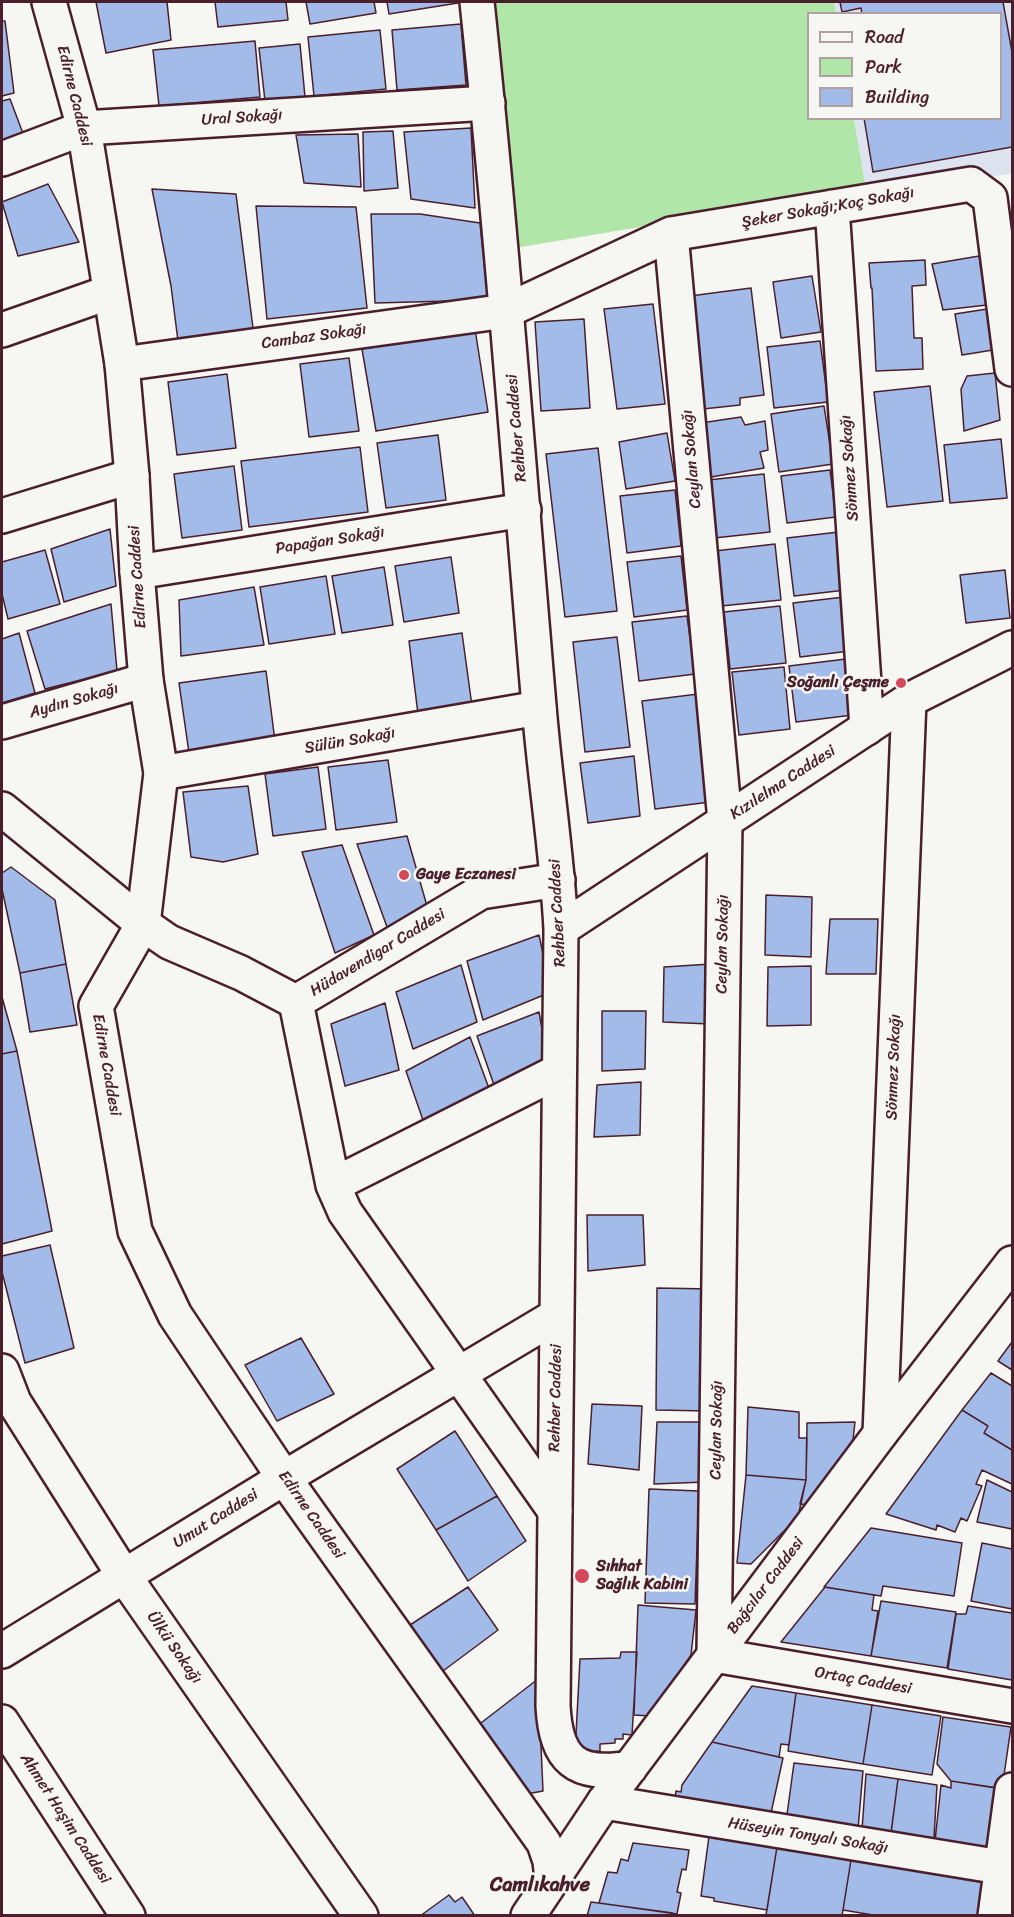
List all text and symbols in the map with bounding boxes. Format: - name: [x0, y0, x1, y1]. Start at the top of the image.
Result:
- legend: [807, 12, 1002, 120]
- text: Road: [865, 21, 904, 53]
- street label: Edirne Caddesi: [52, 43, 96, 149]
- text: Park: [865, 51, 902, 83]
- text: Building: [865, 81, 929, 113]
- street label: Ural Sokağı: [201, 106, 283, 130]
- street label: Şeker Sokağı;Koç Sokağı: [740, 183, 916, 233]
- street label: Cambaz Sokağı: [260, 320, 368, 354]
- street label: Rehber Caddesi: [503, 373, 531, 483]
- street label: Ceylan Sokağı: [678, 409, 706, 509]
- street label: Sönmez Sokağı: [837, 414, 863, 522]
- street label: Papağan Sokağı: [274, 523, 386, 559]
- street label: Edirne Caddesi: [125, 525, 151, 629]
- place label: Soğanlı Çeşme: [787, 673, 889, 693]
- marker: Soğanlı Çeşme: [894, 676, 908, 690]
- street label: Aydın Sokağı: [27, 679, 121, 723]
- street label: Sülün Sokağı: [303, 724, 397, 758]
- street label: Kızılelma Caddesi: [727, 742, 839, 824]
- street label: Rehber Caddesi: [546, 859, 570, 967]
- place label: Gaye Eczanesi: [416, 865, 516, 885]
- marker: Gaye Eczanesi: [397, 868, 411, 882]
- street label: Ceylan Sokağı: [713, 894, 733, 994]
- street label: Hüdavendigar Caddesi: [307, 905, 449, 1001]
- street label: Edirne Caddesi: [88, 1012, 124, 1118]
- street label: Sönmez Sokağı: [883, 1014, 905, 1120]
- street label: Rehber Caddesi: [545, 1344, 567, 1452]
- street label: Ceylan Sokağı: [707, 1380, 727, 1480]
- street label: Edirne Caddesi: [273, 1467, 349, 1563]
- street label: Umut Caddesi: [170, 1485, 262, 1553]
- street label: Bağcılar Caddesi: [723, 1534, 809, 1638]
- place label: Sıhhat Sağlık Kabini: [596, 1557, 688, 1595]
- marker: Sıhhat Sağlık Kabini: [573, 1567, 591, 1585]
- street label: Ülkü Sokağı: [142, 1608, 206, 1688]
- street label: Ortaç Caddesi: [813, 1663, 913, 1699]
- street label: Ahmet Haşim Caddesi: [16, 1750, 114, 1888]
- street label: Hüseyin Tonyalı Sokağı: [727, 1814, 889, 1858]
- district label: Camlıkahve: [490, 1874, 590, 1898]

